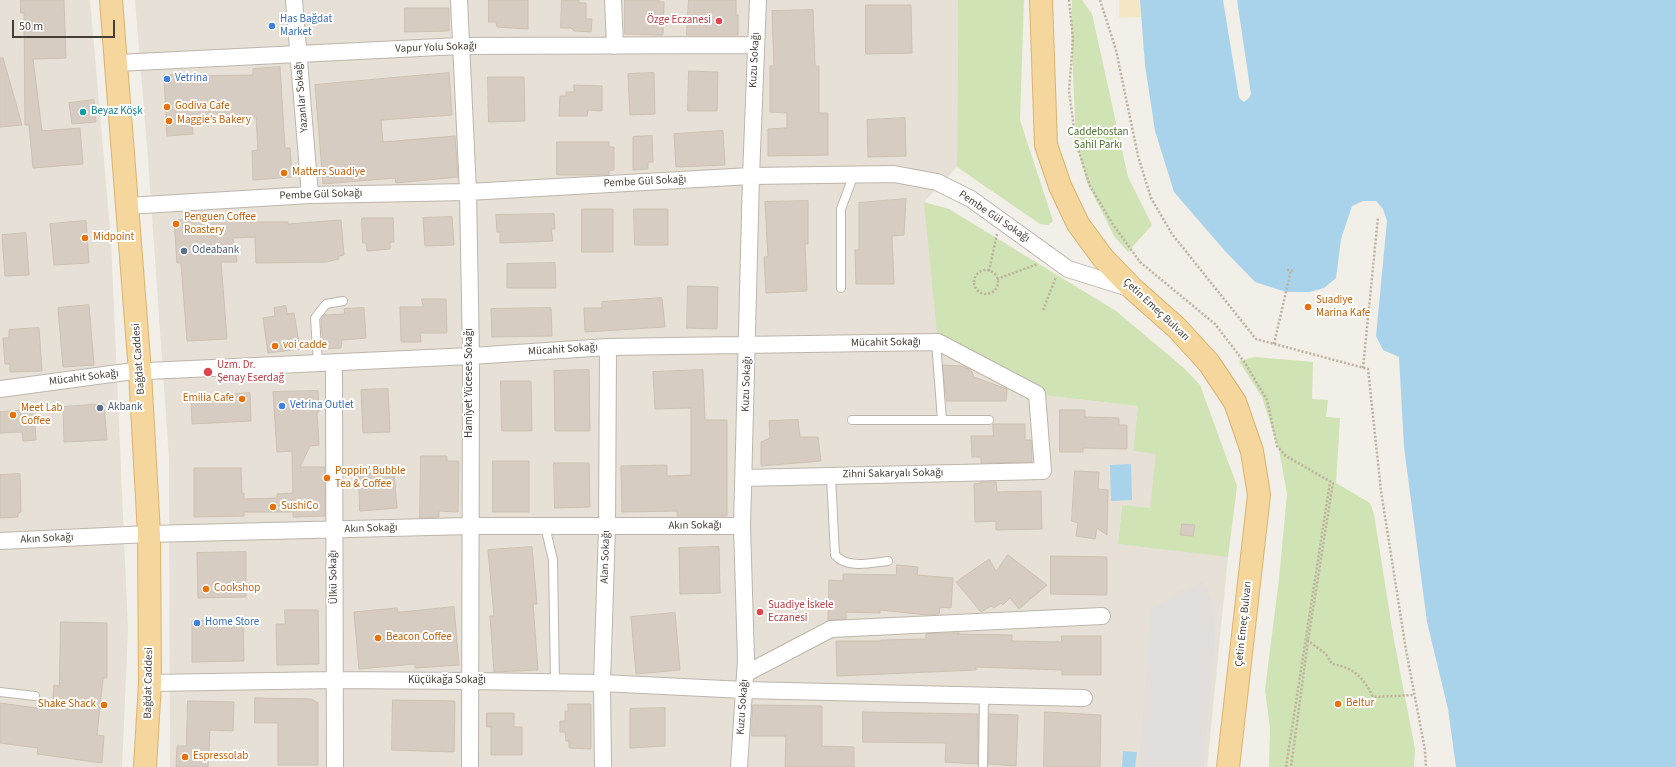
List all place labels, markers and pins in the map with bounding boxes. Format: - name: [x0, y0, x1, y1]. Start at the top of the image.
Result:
- place label: Has Bağdat Market: [280, 13, 332, 39]
- place label: Özge Eczanesi: [647, 14, 711, 28]
- marker: Özge Eczanesi: [714, 16, 724, 26]
- marker: Has Bağdat Market: [267, 21, 277, 31]
- place label: Vetrina: [175, 72, 208, 86]
- marker: Vetrina: [162, 74, 172, 84]
- place label: Godiva Cafe: [175, 100, 230, 114]
- marker: Godiva Cafe: [162, 102, 172, 112]
- place label: Beyaz Köşk: [91, 105, 143, 119]
- marker: Beyaz Köşk: [78, 107, 88, 117]
- place label: Maggie’s Bakery: [177, 114, 251, 128]
- marker: Maggie’s Bakery: [164, 116, 174, 126]
- place label: Matters Suadiye: [292, 166, 365, 180]
- marker: Matters Suadiye: [279, 168, 289, 178]
- place label: Penguen Coffee Roastery: [184, 211, 256, 237]
- marker: Penguen Coffee Roastery: [171, 219, 181, 229]
- place label: Midpoint: [93, 231, 134, 245]
- marker: Midpoint: [80, 233, 90, 243]
- place label: Odeabank: [192, 244, 239, 258]
- marker: Odeabank: [179, 246, 189, 256]
- place label: Suadiye Marina Kafe: [1316, 294, 1370, 320]
- marker: Suadiye Marina Kafe: [1303, 302, 1313, 312]
- place label: voi cadde: [283, 339, 327, 353]
- marker: voi cadde: [270, 341, 280, 351]
- place label: Uzm. Dr. Şenay Eserdağ: [217, 359, 284, 385]
- marker: Uzm. Dr. Şenay Eserdağ: [202, 366, 214, 378]
- place label: Emilia Cafe: [183, 392, 234, 406]
- marker: Emilia Cafe: [237, 394, 247, 404]
- place label: Vetrina Outlet: [290, 399, 354, 413]
- place label: Akbank: [108, 401, 142, 415]
- marker: Vetrina Outlet: [277, 401, 287, 411]
- place label: Meet Lab Coffee: [21, 402, 63, 428]
- marker: Akbank: [95, 403, 105, 413]
- marker: Meet Lab Coffee: [8, 410, 18, 420]
- place label: Poppin’ Bubble Tea & Coffee: [335, 465, 405, 491]
- marker: Poppin’ Bubble Tea & Coffee: [322, 473, 332, 483]
- place label: SushiCo: [281, 500, 318, 514]
- marker: SushiCo: [268, 502, 278, 512]
- place label: Cookshop: [214, 582, 260, 596]
- marker: Cookshop: [201, 584, 211, 594]
- place label: Suadiye İskele Eczanesi: [768, 599, 833, 625]
- marker: Suadiye İskele Eczanesi: [755, 607, 765, 617]
- place label: Home Store: [205, 616, 259, 630]
- marker: Home Store: [192, 618, 202, 628]
- place label: Beacon Coffee: [386, 631, 452, 645]
- marker: Beacon Coffee: [373, 633, 383, 643]
- place label: Beltur: [1346, 697, 1374, 711]
- place label: Shake Shack: [38, 698, 96, 712]
- marker: Beltur: [1333, 699, 1343, 709]
- marker: Shake Shack: [99, 700, 109, 710]
- place label: Espressolab: [193, 750, 248, 764]
- marker: Espressolab: [180, 752, 190, 762]

